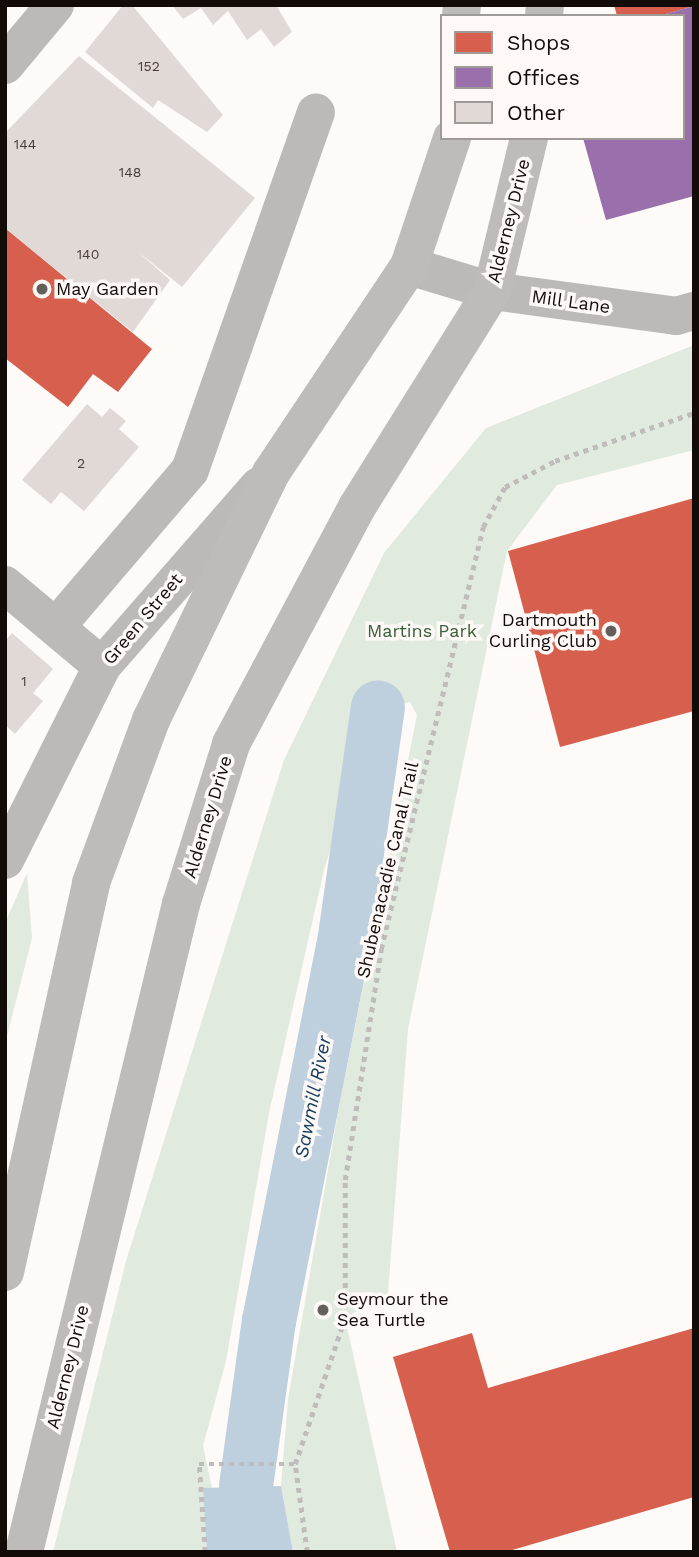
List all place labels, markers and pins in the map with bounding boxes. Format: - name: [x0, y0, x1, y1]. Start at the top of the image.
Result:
- place label: May Garden: [56, 278, 159, 300]
- marker: May Garden: [34, 281, 50, 297]
- place label: Dartmouth Curling Club: [489, 610, 597, 652]
- marker: Dartmouth Curling Club: [603, 623, 619, 639]
- place label: Seymour the Sea Turtle: [337, 1289, 449, 1332]
- marker: Seymour the Sea Turtle: [315, 1302, 331, 1318]

